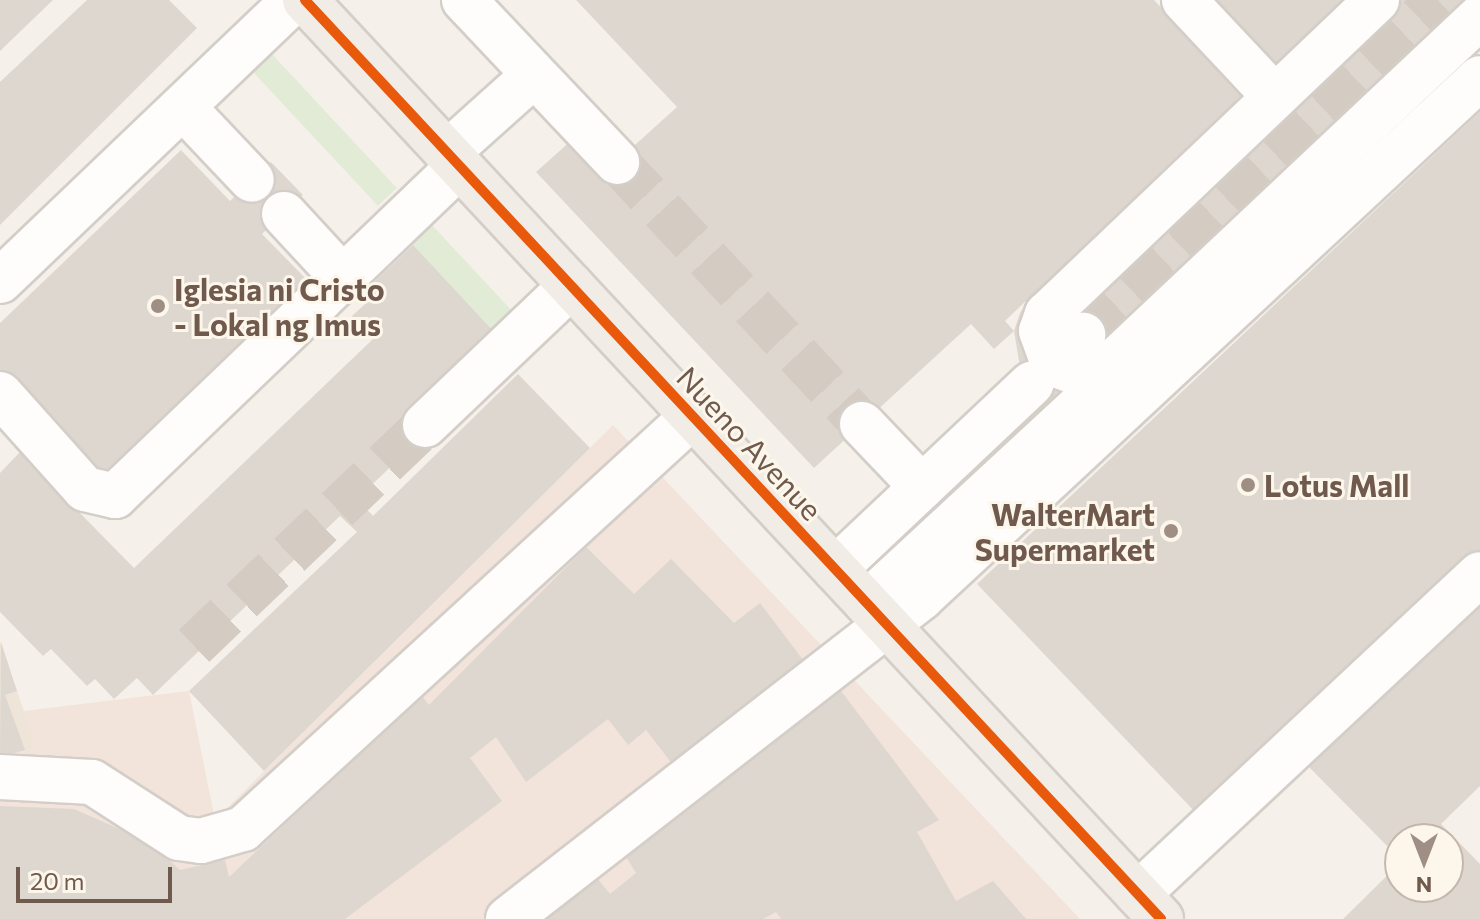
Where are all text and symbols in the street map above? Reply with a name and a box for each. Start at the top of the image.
place label: Iglesia ni Cristo - Lokal ng Imus [174,271,385,342]
marker: Iglesia ni Cristo - Lokal ng Imus [149,297,167,315]
street label: Nueno Avenue [670,359,830,527]
place label: Lotus Mall [1264,467,1409,503]
marker: Lotus Mall [1239,476,1257,494]
place label: WalterMart Supermarket [975,496,1155,566]
marker: WalterMart Supermarket [1162,522,1180,540]
north arrow [1384,823,1464,903]
scale bar [20,851,176,901]
text: 20 m [30,866,84,895]
text: N [1416,872,1432,899]

